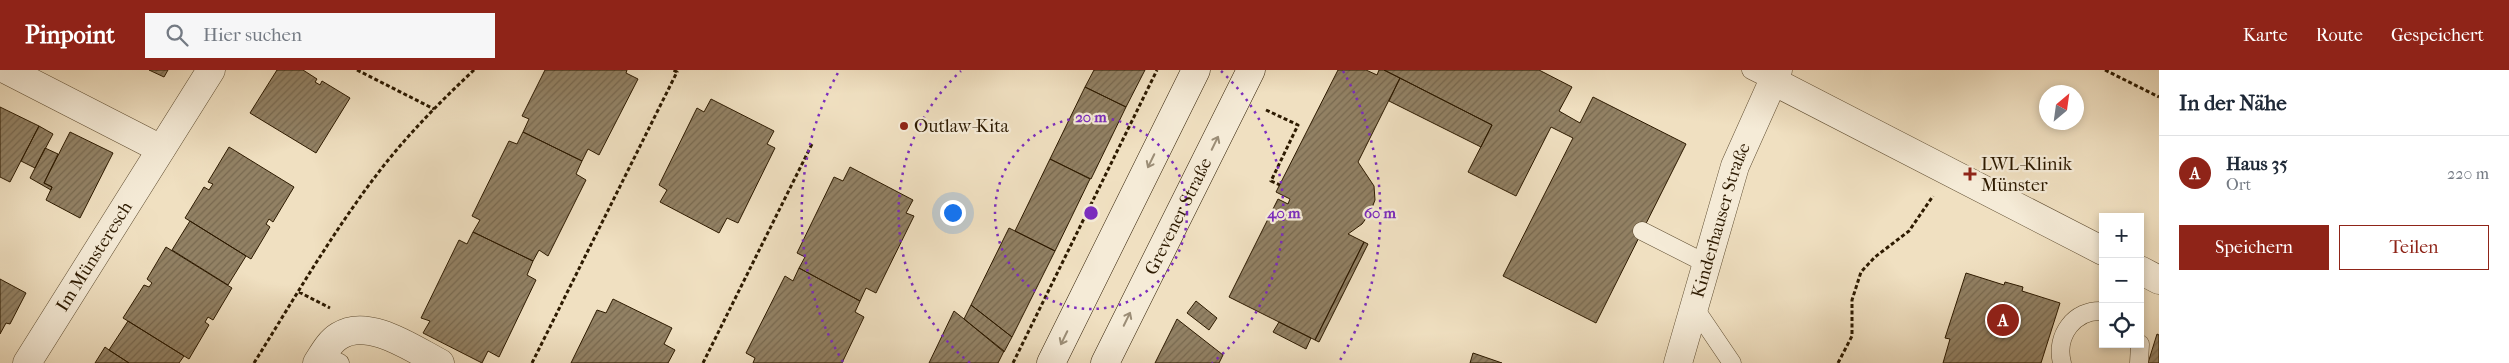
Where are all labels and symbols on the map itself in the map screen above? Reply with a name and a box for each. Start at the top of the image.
north arrow [2039,85,2084,130]
text: 20 m [1075,108,1107,126]
place label: Outlaw-Kita [914,116,1010,137]
marker: Outlaw-Kita [898,120,910,132]
one-way arrow [1210,135,1220,150]
street label: Kinderhauser Straße [1687,139,1755,300]
one-way arrow [1146,153,1156,168]
street label: Grevener Straße [1140,154,1216,278]
place label: LWL-Klinik Münster [1981,154,2073,196]
marker: LWL-Klinik Münster [1963,167,1977,181]
street label: Im Münsteresch [52,197,136,315]
your location [940,200,966,226]
centre of rings [1082,204,1100,222]
text: 40 m [1267,204,1301,222]
text: 60 m [1364,204,1397,222]
pin: A [1987,301,2019,339]
one-way arrow [1122,312,1132,327]
one-way arrow [1059,330,1069,345]

